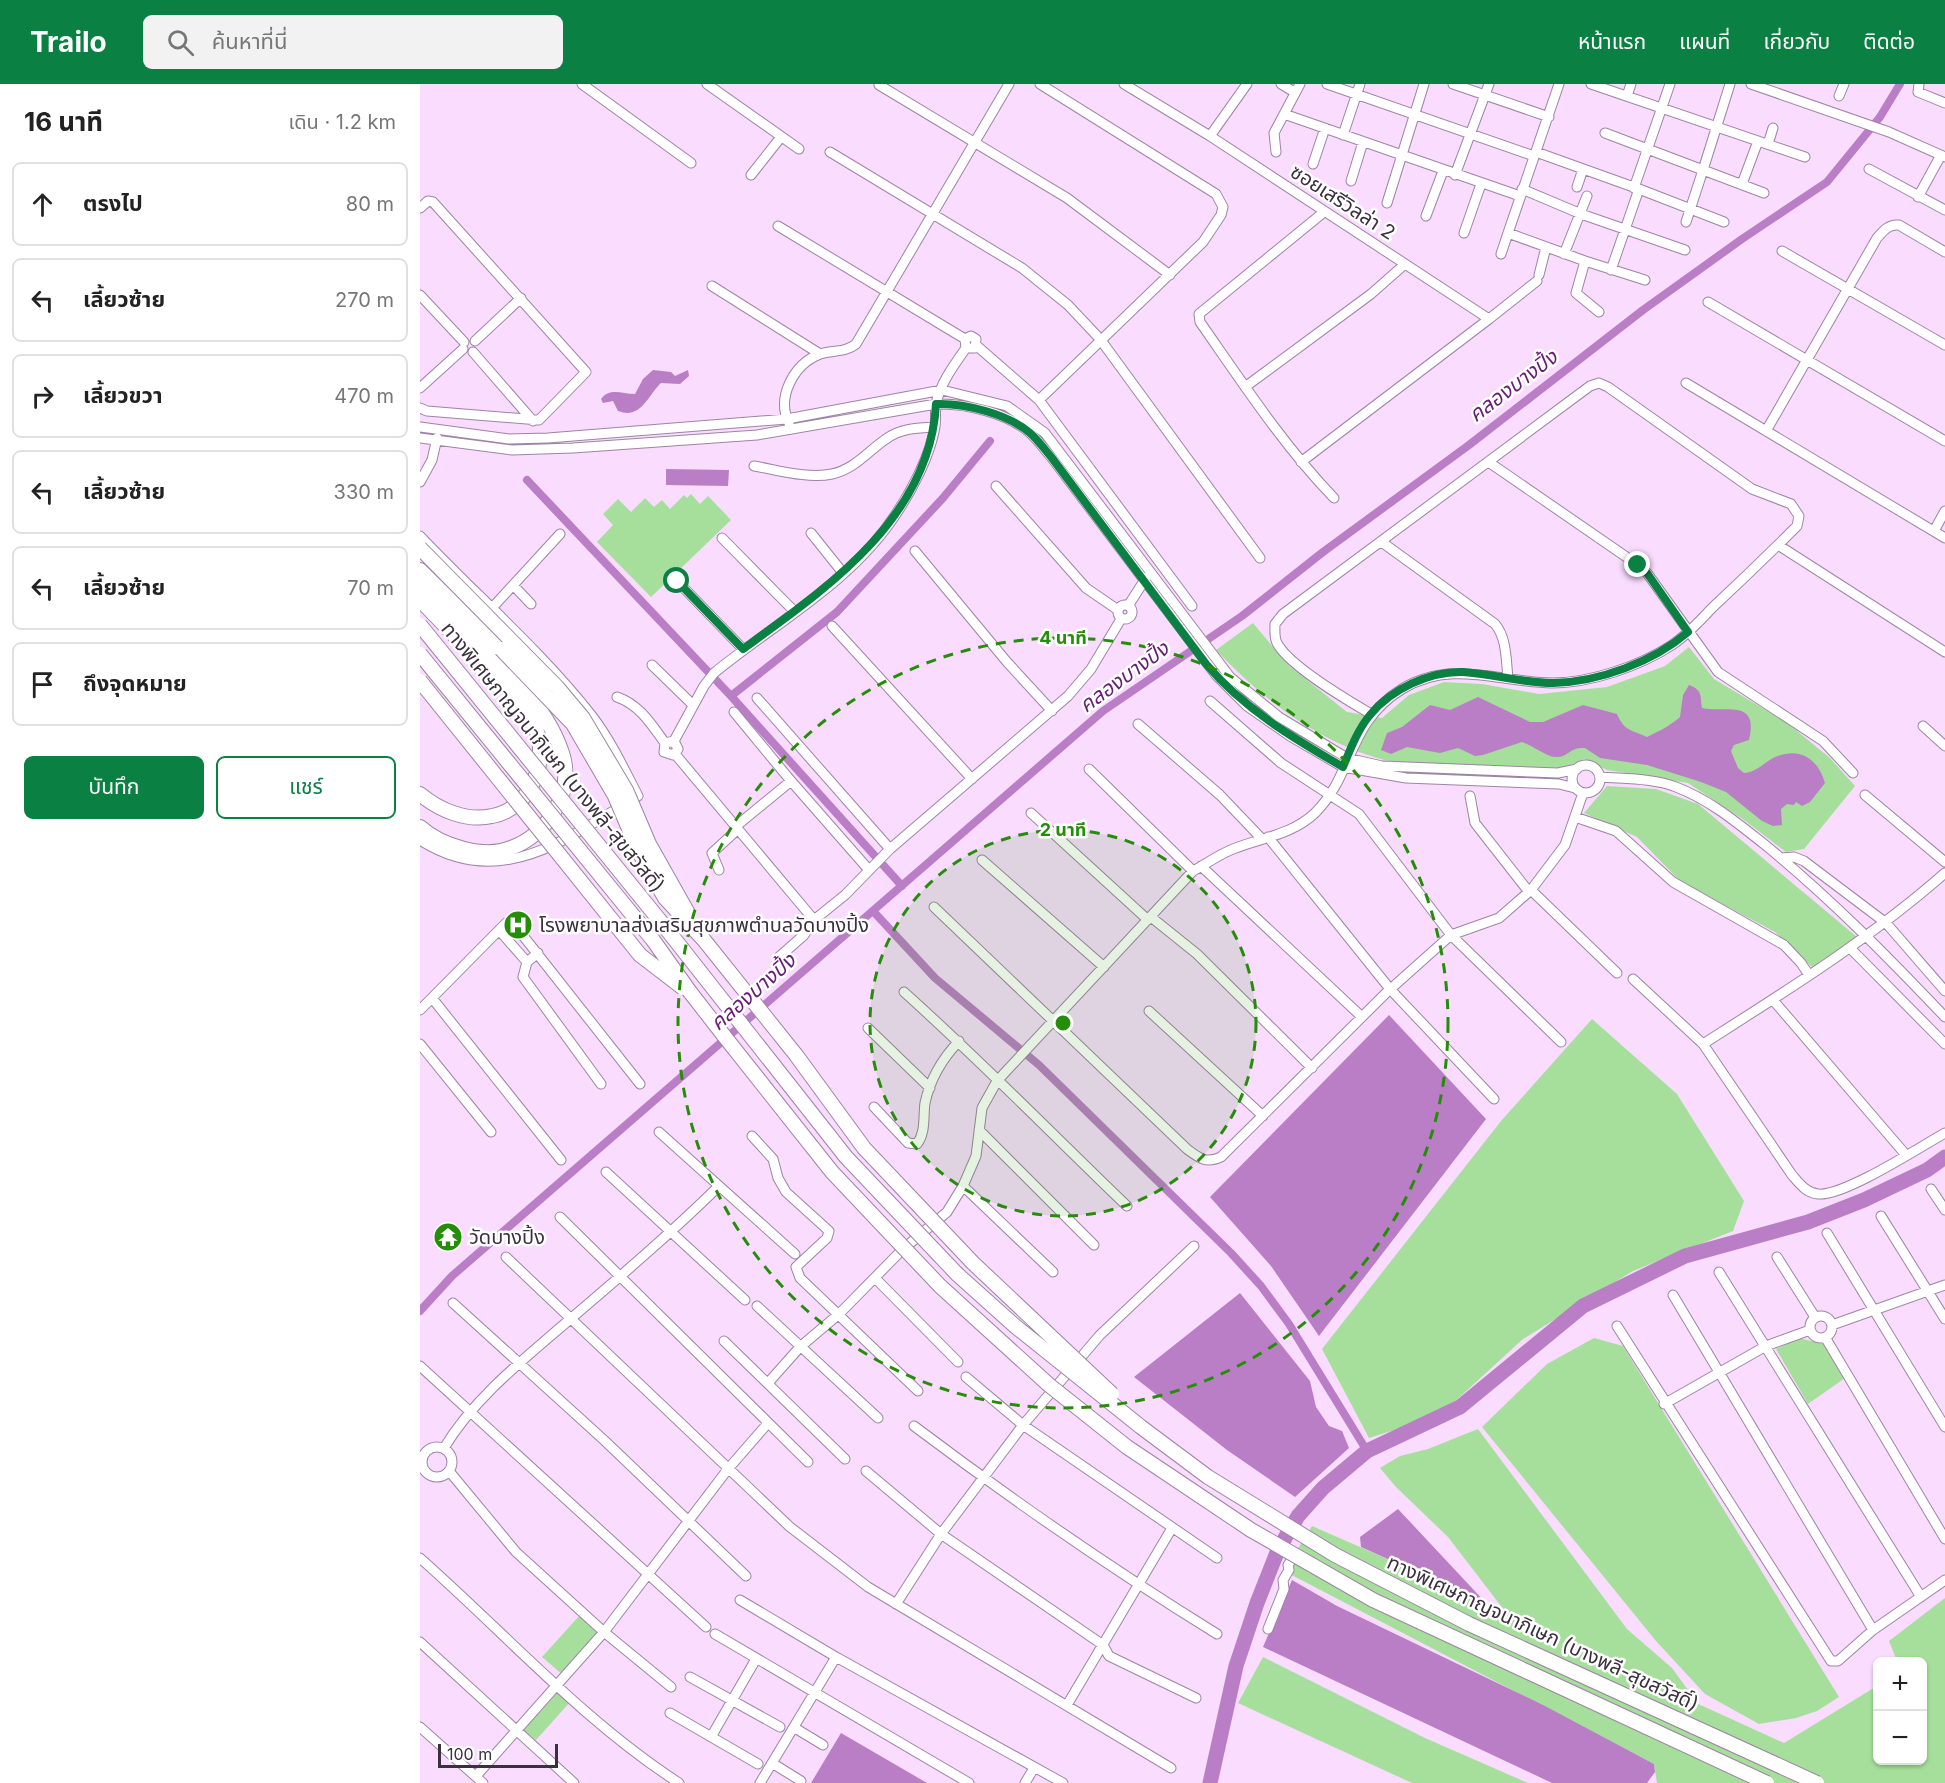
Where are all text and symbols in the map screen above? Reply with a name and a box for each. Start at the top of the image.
search box [143,15,563,69]
text: Trailo [30,25,107,59]
icon: search [164,26,197,59]
text: ค้นหาที่นี่ [212,28,287,54]
text: หน้าแรก [1578,29,1646,54]
text: แผนที่ [1679,29,1730,54]
text: เกี่ยวกับ [1763,29,1830,54]
text: ติดต่อ [1863,29,1915,54]
text: 16 นาที [24,106,103,137]
text: เดิน · 1.2 km [288,110,396,134]
street label: ซอยเสรีวิลล่า 2 [1286,159,1400,245]
icon: ahead [26,188,59,221]
text: ตรงไป [83,190,143,216]
text: 80 m [346,192,394,216]
icon: left [26,284,59,317]
text: เลี้ยวซ้าย [83,286,165,312]
text: 270 m [335,288,394,312]
water label: คลองบางปิ้ง [1463,342,1563,427]
icon: right [26,380,59,413]
text: เลี้ยวขวา [83,382,163,408]
text: 470 m [334,384,394,408]
icon: left [26,476,59,509]
text: เลี้ยวซ้าย [83,478,165,504]
text: 330 m [334,480,394,504]
route end [1624,551,1650,577]
route start [663,567,689,593]
icon: left [26,572,59,605]
text: เลี้ยวซ้าย [83,574,165,600]
text: 70 m [347,576,394,600]
street label: ทางพิเศษกาญจนาภิเษก (บางพลี-สุขสวัสดิ์) [436,617,670,897]
text: 4 นาที [1039,627,1087,648]
water label: คลองบางปิ้ง [1074,634,1175,717]
icon: arrive [26,668,59,701]
text: ถึงจุดหมาย [83,670,187,696]
button: บันทึก [24,756,204,819]
button: แชร์ [216,756,396,819]
text: 2 นาที [1040,819,1086,840]
hospital icon: โรงพยาบาลส่งเสริมสุขภาพตำบลวัดบางปิ้ง [502,909,534,941]
place label: โรงพยาบาลส่งเสริมสุขภาพตำบลวัดบางปิ้ง [539,912,869,937]
water label: คลองบางปิ้ง [704,946,802,1035]
centre of rings [1053,1013,1073,1033]
temple icon: วัดบางปิ้ง [432,1221,464,1253]
place label: วัดบางปิ้ง [469,1224,545,1249]
street label: ทางพิเศษกาญจนาภิเษก (บางพลี-สุขสวัสดิ์) [1383,1550,1703,1716]
map controls [1873,1657,1927,1765]
button: + [1873,1657,1927,1711]
button: − [1873,1711,1927,1765]
scale bar [438,1741,558,1768]
text: 100 m [447,1744,492,1764]

